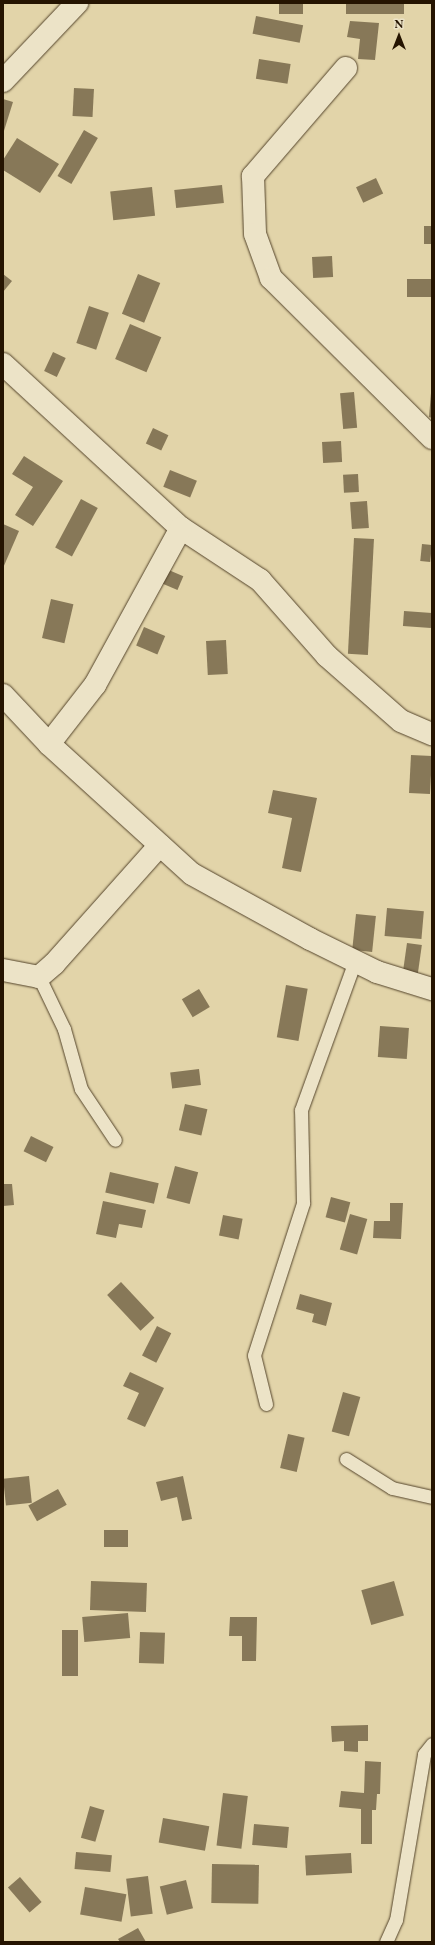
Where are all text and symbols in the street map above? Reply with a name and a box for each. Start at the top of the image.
north arrow [379,16,419,56]
text: N [395,17,403,31]

